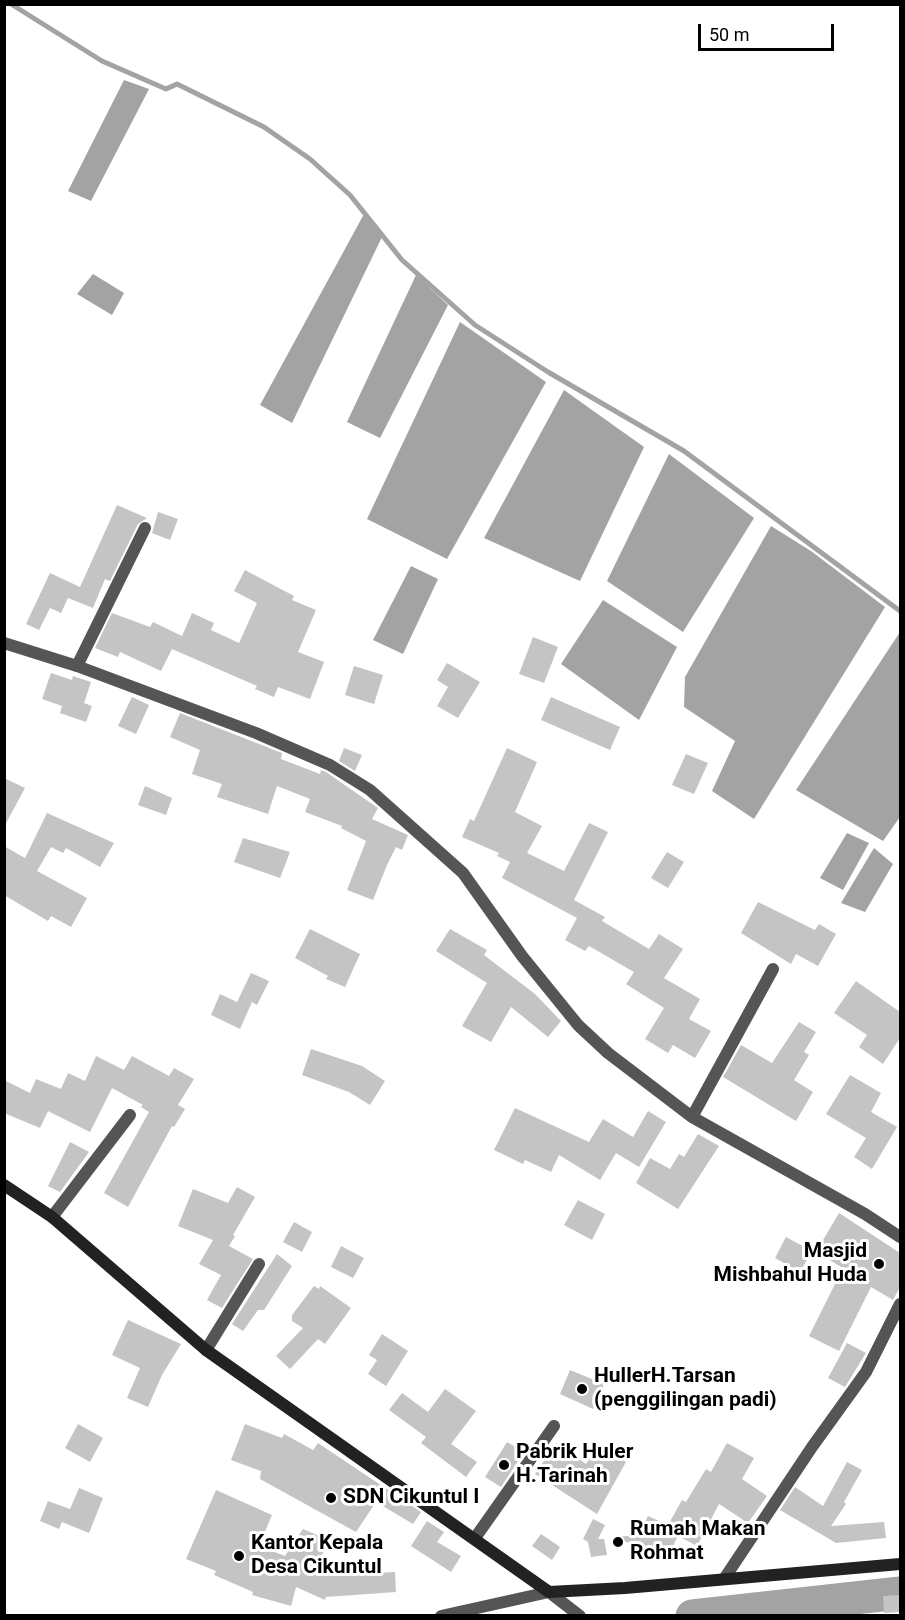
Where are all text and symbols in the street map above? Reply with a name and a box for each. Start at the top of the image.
scale bar [701,12,838,50]
text: 50 m [709,24,749,45]
place label: Masjid Mishbahul Huda [714,1239,867,1289]
marker: Masjid Mishbahul Huda [872,1257,886,1271]
place label: HullerH.Tarsan (penggilingan padi) [594,1364,777,1414]
marker: HullerH.Tarsan (penggilingan padi) [575,1382,589,1396]
place label: Pabrik Huler H.Tarinah [516,1440,633,1490]
marker: Pabrik Huler H.Tarinah [497,1458,511,1472]
place label: SDN Cikuntul I [343,1485,479,1511]
marker: SDN Cikuntul I [324,1491,338,1505]
place label: Rumah Makan Rohmat [630,1517,765,1567]
place label: Kantor Kepala Desa Cikuntul [251,1531,383,1581]
marker: Rumah Makan Rohmat [611,1535,625,1549]
marker: Kantor Kepala Desa Cikuntul [232,1549,246,1563]

